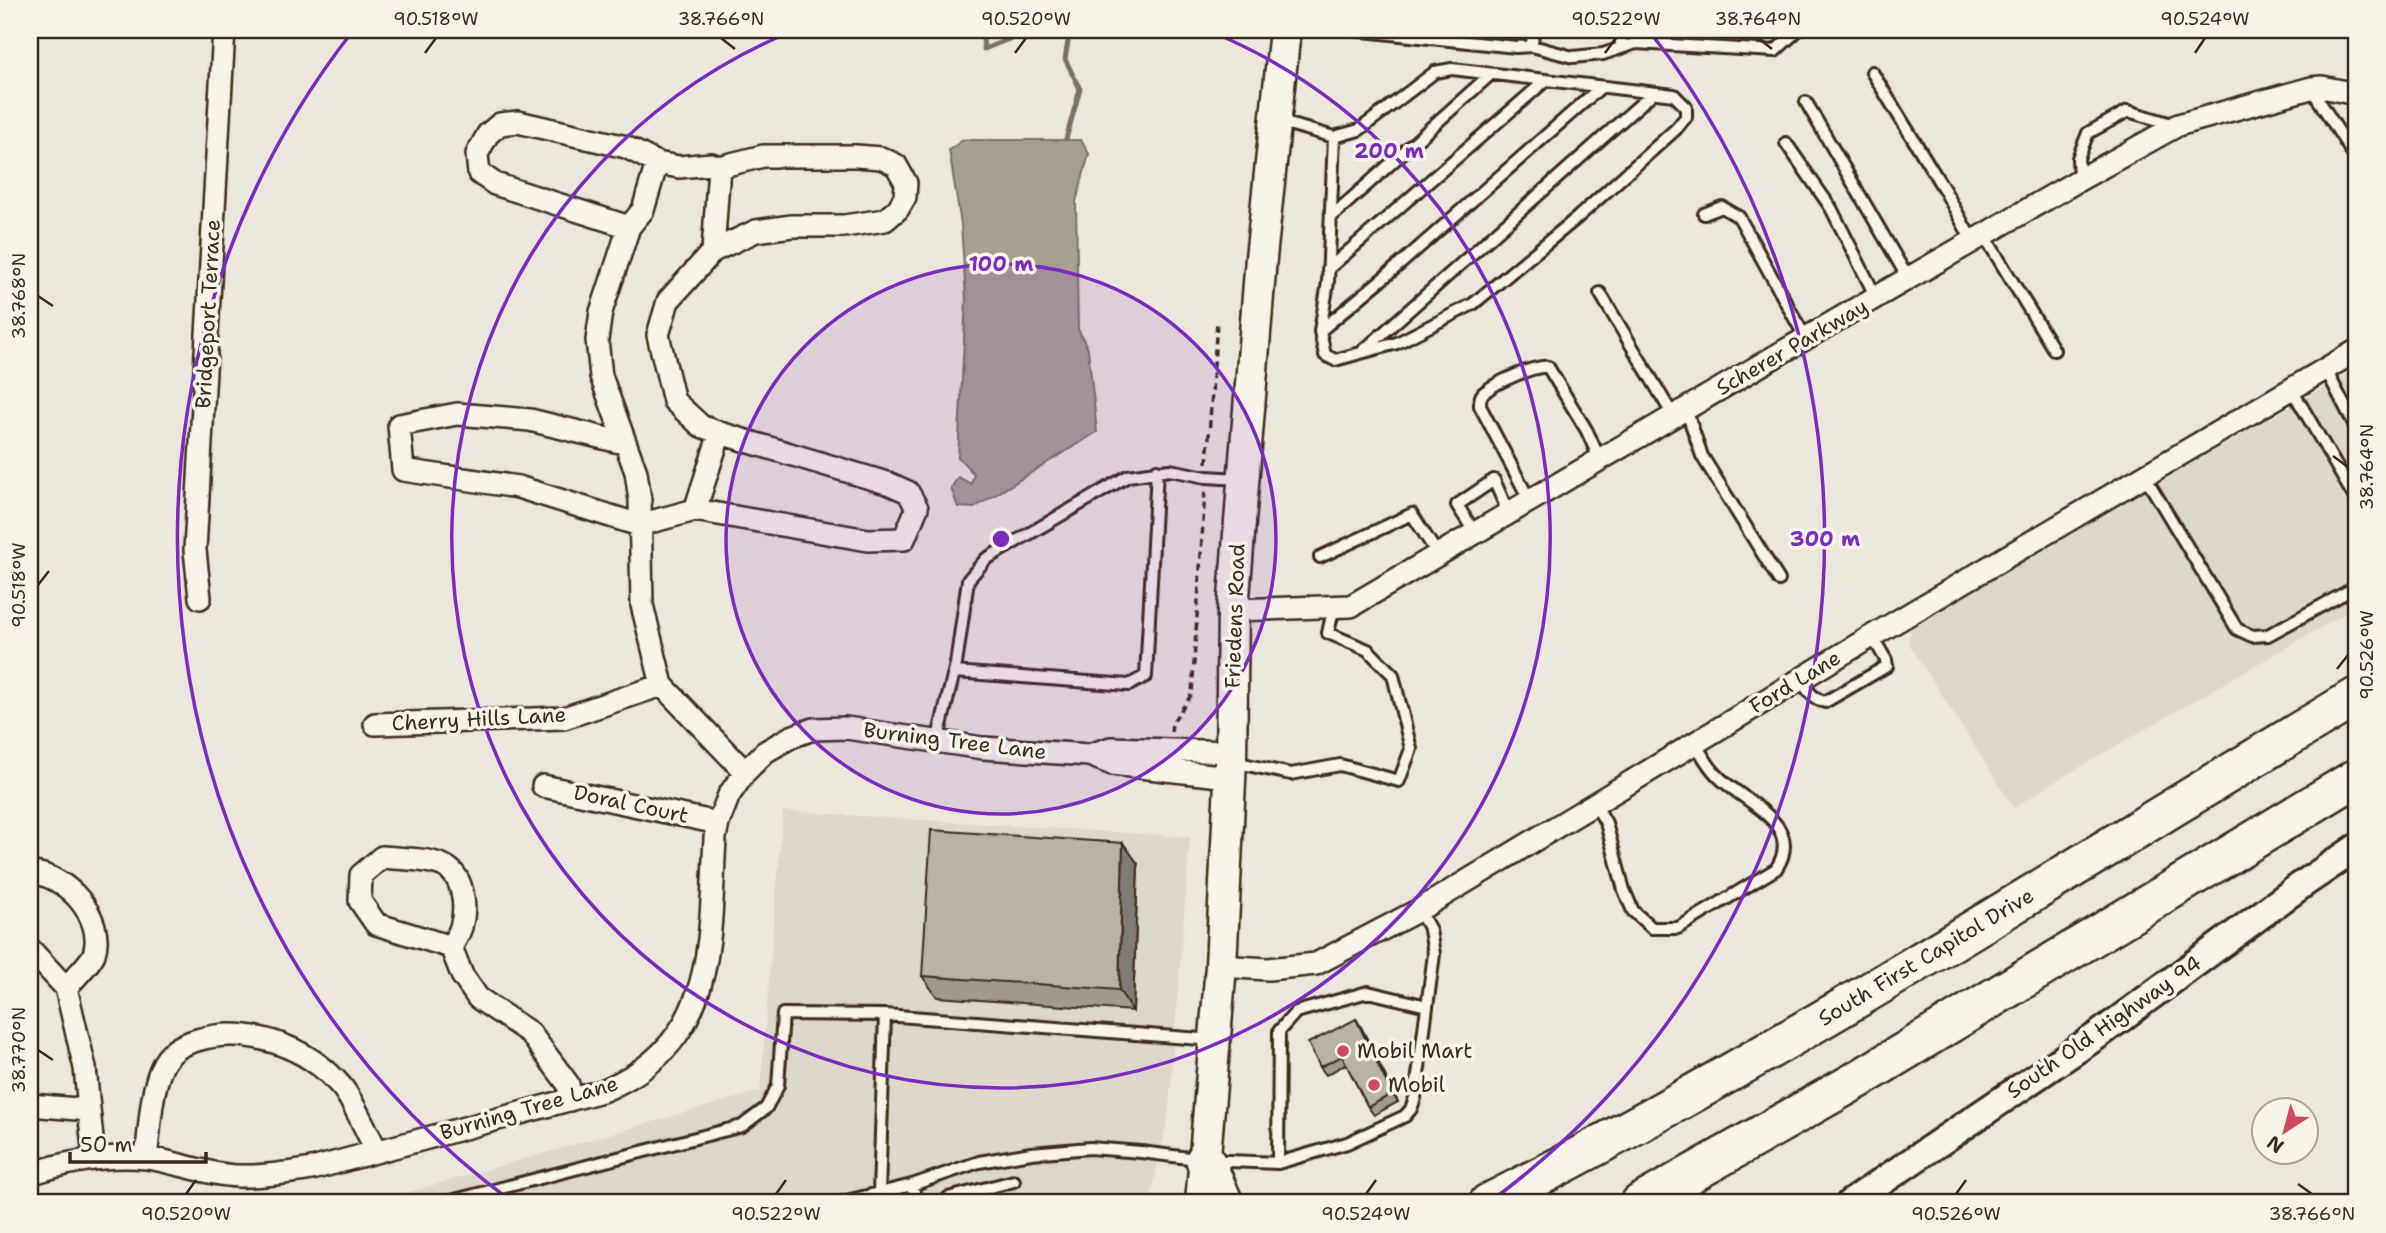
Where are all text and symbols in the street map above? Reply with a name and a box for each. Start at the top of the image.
text: 90.518°W [393,7,479,31]
text: 38.766°N [678,7,764,31]
text: 90.520°W [981,7,1071,31]
text: 90.522°W [1571,7,1661,31]
text: 38.764°N [1715,7,1801,31]
text: 90.524°W [2160,7,2250,31]
text: 200 m [1354,137,1424,165]
street label: Bridgeport Terrace [189,219,227,409]
text: 100 m [969,250,1033,278]
text: 38.768°N [7,253,31,339]
street label: Scherer Parkway [1711,292,1873,402]
text: 38.764°N [2355,424,2379,510]
text: 300 m [1790,525,1860,553]
centre of rings [989,527,1013,551]
text: 90.518°W [7,542,31,628]
street label: Friedens Road [1218,543,1252,689]
text: 90.526°W [2355,610,2379,700]
street label: Ford Lane [1744,644,1846,720]
street label: Cherry Hills Lane [391,700,567,738]
street label: Burning Tree Lane [862,716,1048,766]
street label: Doral Court [571,778,691,830]
street label: South First Capitol Drive [1813,881,2039,1033]
street label: South Old Highway 94 [2001,949,2207,1105]
text: 38.770°N [7,1007,31,1093]
place label: Mobil Mart [1357,1037,1472,1065]
marker: Mobil Mart [1335,1043,1351,1059]
street label: Burning Tree Lane [437,1069,621,1147]
place label: Mobil [1388,1071,1446,1099]
marker: Mobil [1366,1077,1382,1093]
north arrow [2250,1096,2320,1166]
scale bar [70,1121,206,1165]
text: N [2262,1130,2289,1159]
text: 50 m [80,1131,133,1159]
text: 90.520°W [141,1202,231,1226]
text: 90.522°W [731,1202,821,1226]
text: 90.524°W [1321,1202,1411,1226]
text: 90.526°W [1911,1202,2001,1226]
text: 38.766°N [2269,1202,2355,1226]

